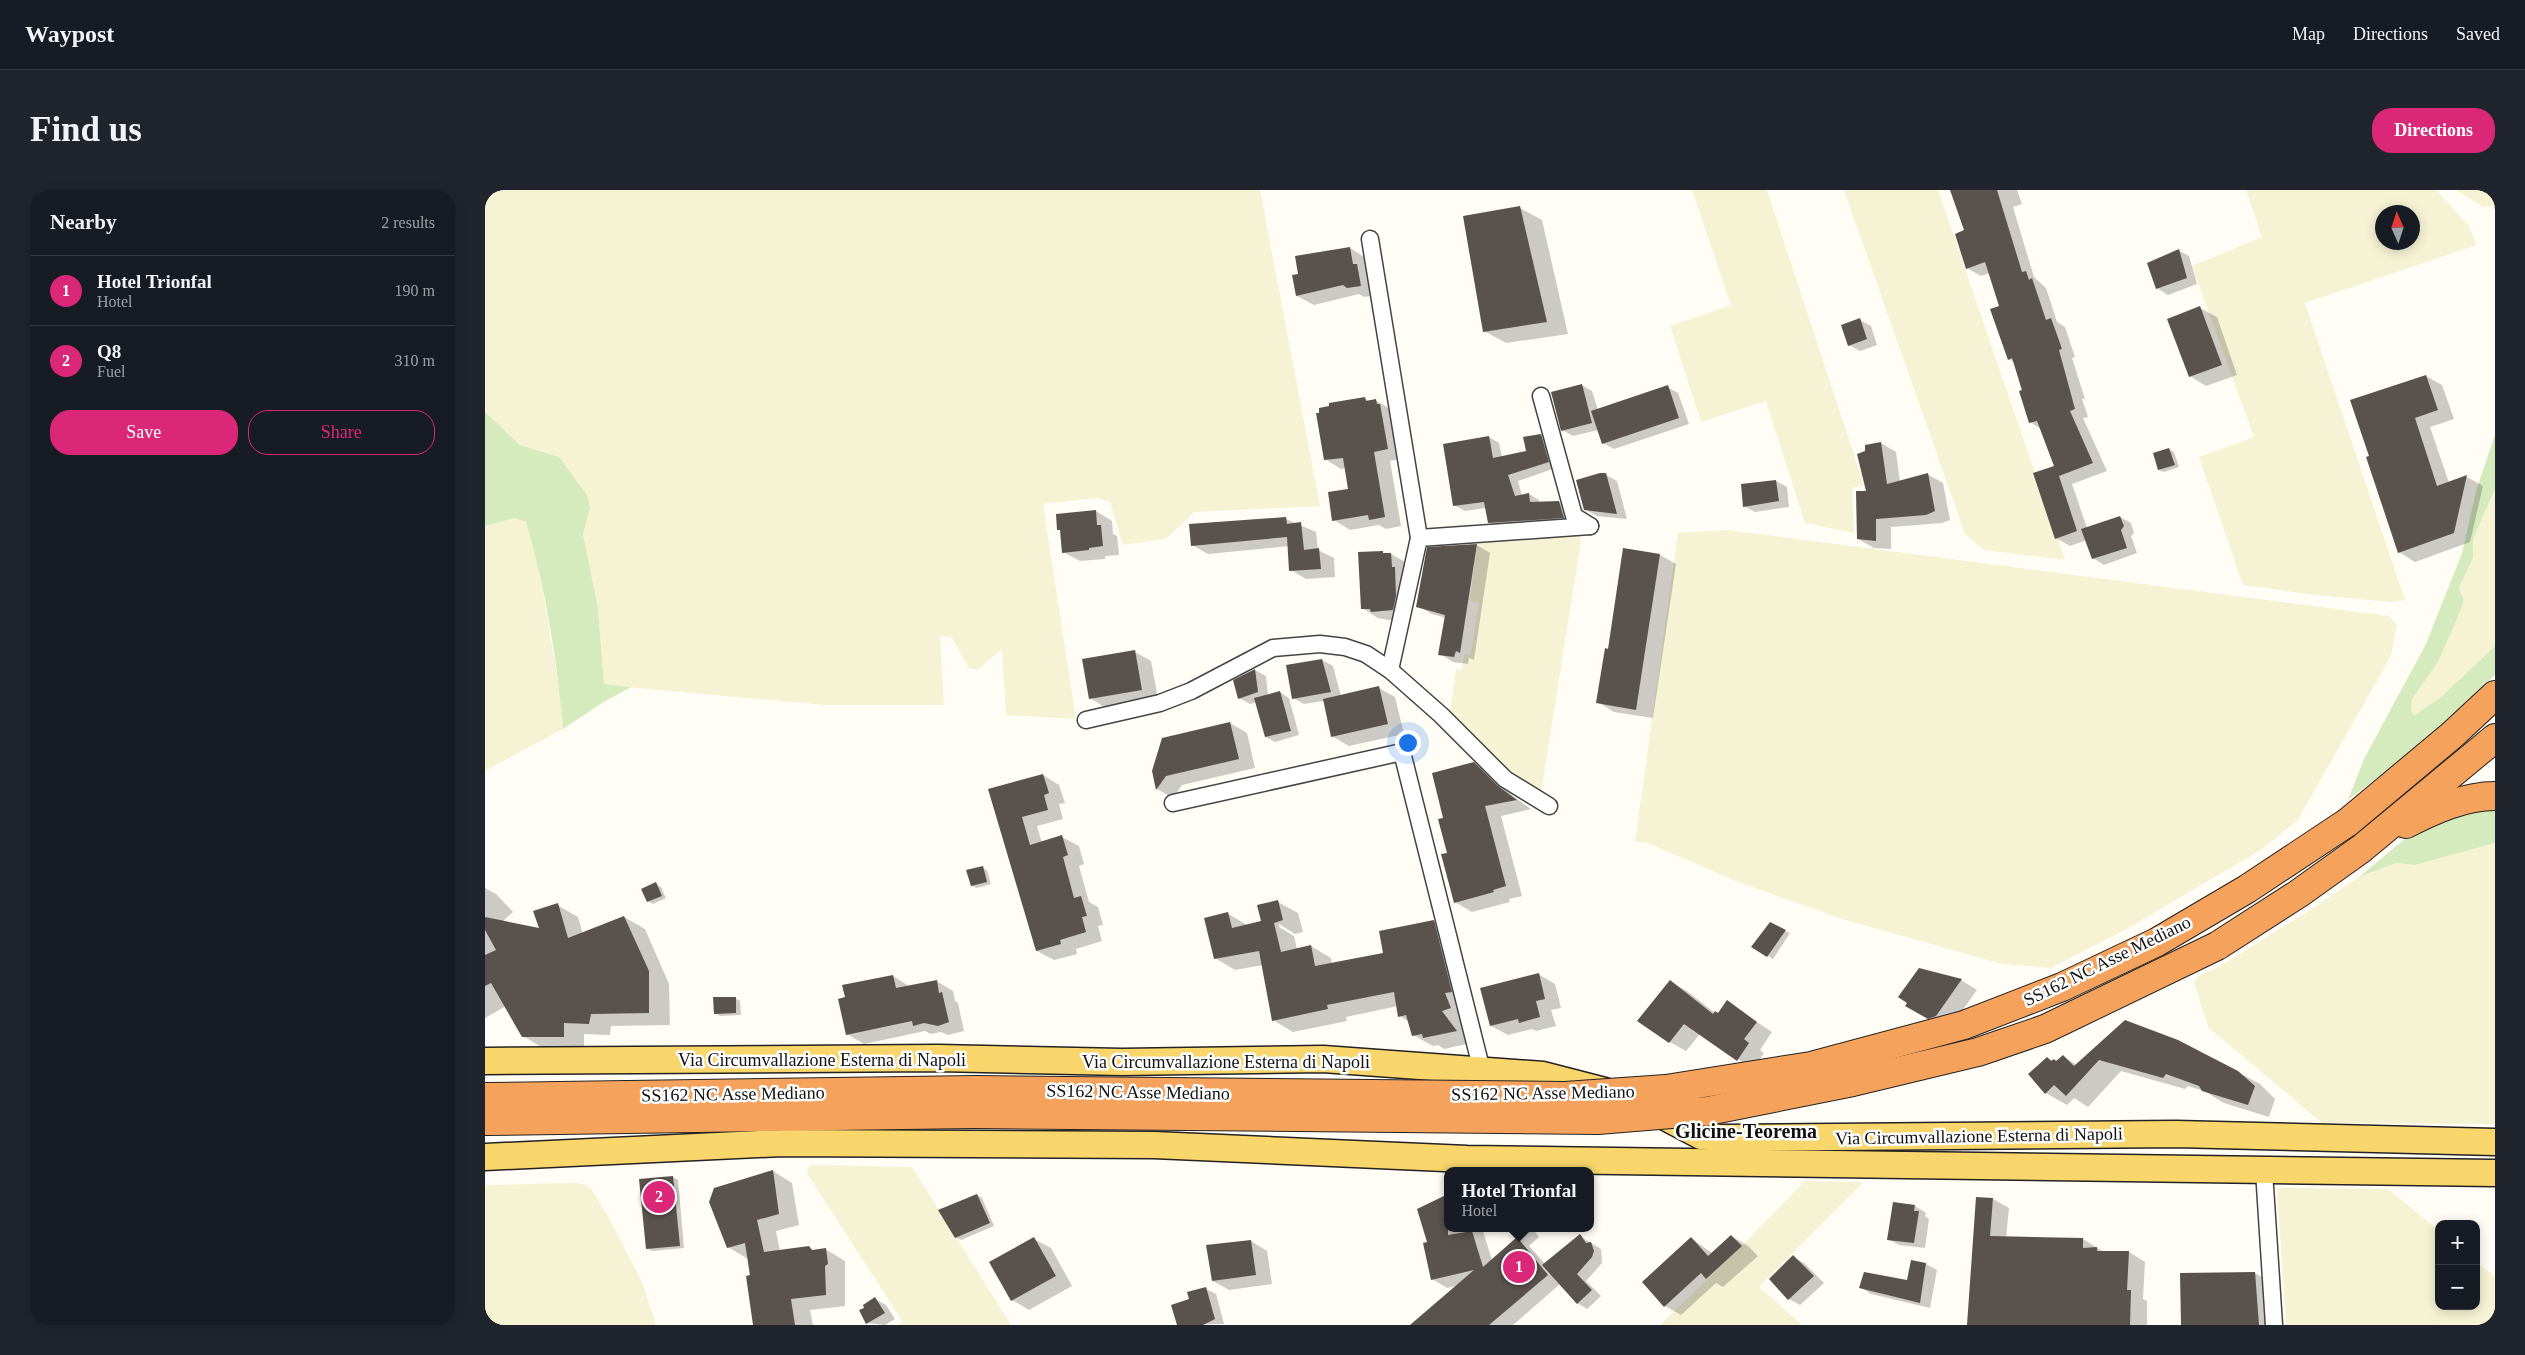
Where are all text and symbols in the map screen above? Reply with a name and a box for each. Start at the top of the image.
text: Waypost [25,21,114,47]
text: Map [2292,24,2325,44]
text: Directions [2353,24,2428,44]
text: Saved [2456,24,2500,44]
button: Directions [2372,108,2495,153]
text: Find us [30,110,142,149]
north arrow [2375,205,2420,250]
text: Nearby [50,210,117,234]
text: 2 results [381,214,435,231]
text: Hotel Trionfal [97,271,212,292]
text: 1 [62,282,70,299]
text: 190 m [395,282,435,299]
text: Hotel [97,293,133,310]
text: Q8 [97,341,121,362]
text: 2 [62,352,70,369]
text: 310 m [395,352,435,369]
text: Fuel [97,363,125,380]
button: Save [50,410,238,455]
button: Share [248,410,435,455]
your location [1395,730,1421,756]
street label: SS162 NC Asse Mediano [2020,912,2194,1010]
street label: Via Circumvallazione Esterna di Napoli [678,1050,966,1070]
street label: Via Circumvallazione Esterna di Napoli [1082,1052,1370,1072]
street label: SS162 NC Asse Mediano [1046,1080,1230,1104]
street label: SS162 NC Asse Mediano [1451,1081,1635,1105]
street label: SS162 NC Asse Mediano [641,1082,825,1106]
district label: Glicine-Teorema [1675,1120,1817,1142]
street label: Via Circumvallazione Esterna di Napoli [1835,1123,2123,1149]
popup [1444,1167,1594,1232]
pin: 2 [643,1178,675,1216]
text: Hotel Trionfal [1462,1180,1576,1201]
text: Hotel [1462,1202,1497,1219]
map controls [2435,1220,2480,1310]
button: + [2435,1220,2480,1265]
pin: 1 [1503,1248,1535,1286]
button: − [2435,1265,2480,1310]

